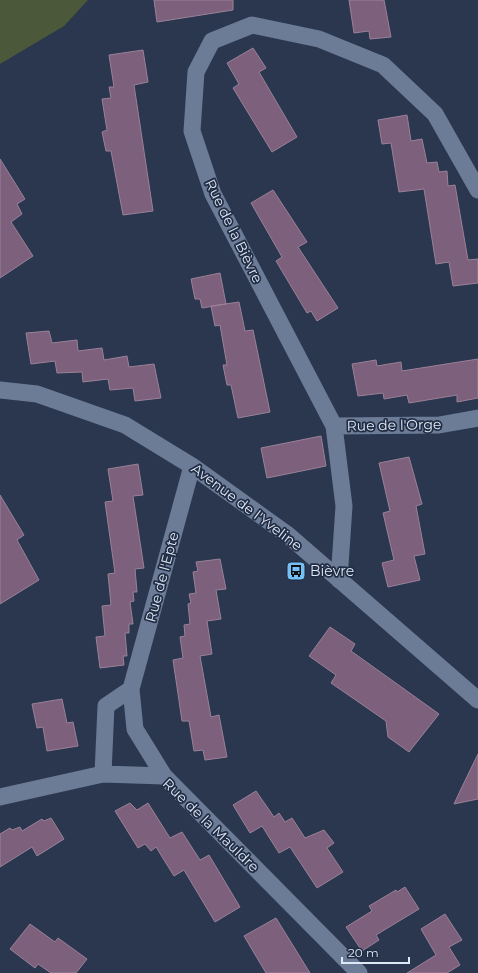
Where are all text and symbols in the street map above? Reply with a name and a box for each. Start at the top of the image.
street label: Rue de la Bièvre [201,176,267,286]
street label: Rue de l'Orge [346,415,442,435]
street label: Avenue de l'Yveline [188,459,306,555]
street label: Rue de l'Epte [141,530,183,624]
bus stop icon: Bièvre [285,560,307,582]
place label: Bièvre [310,562,354,580]
street label: Rue de la Mauldre [159,774,263,876]
scale bar [342,939,409,965]
text: 20 m [348,945,379,960]

